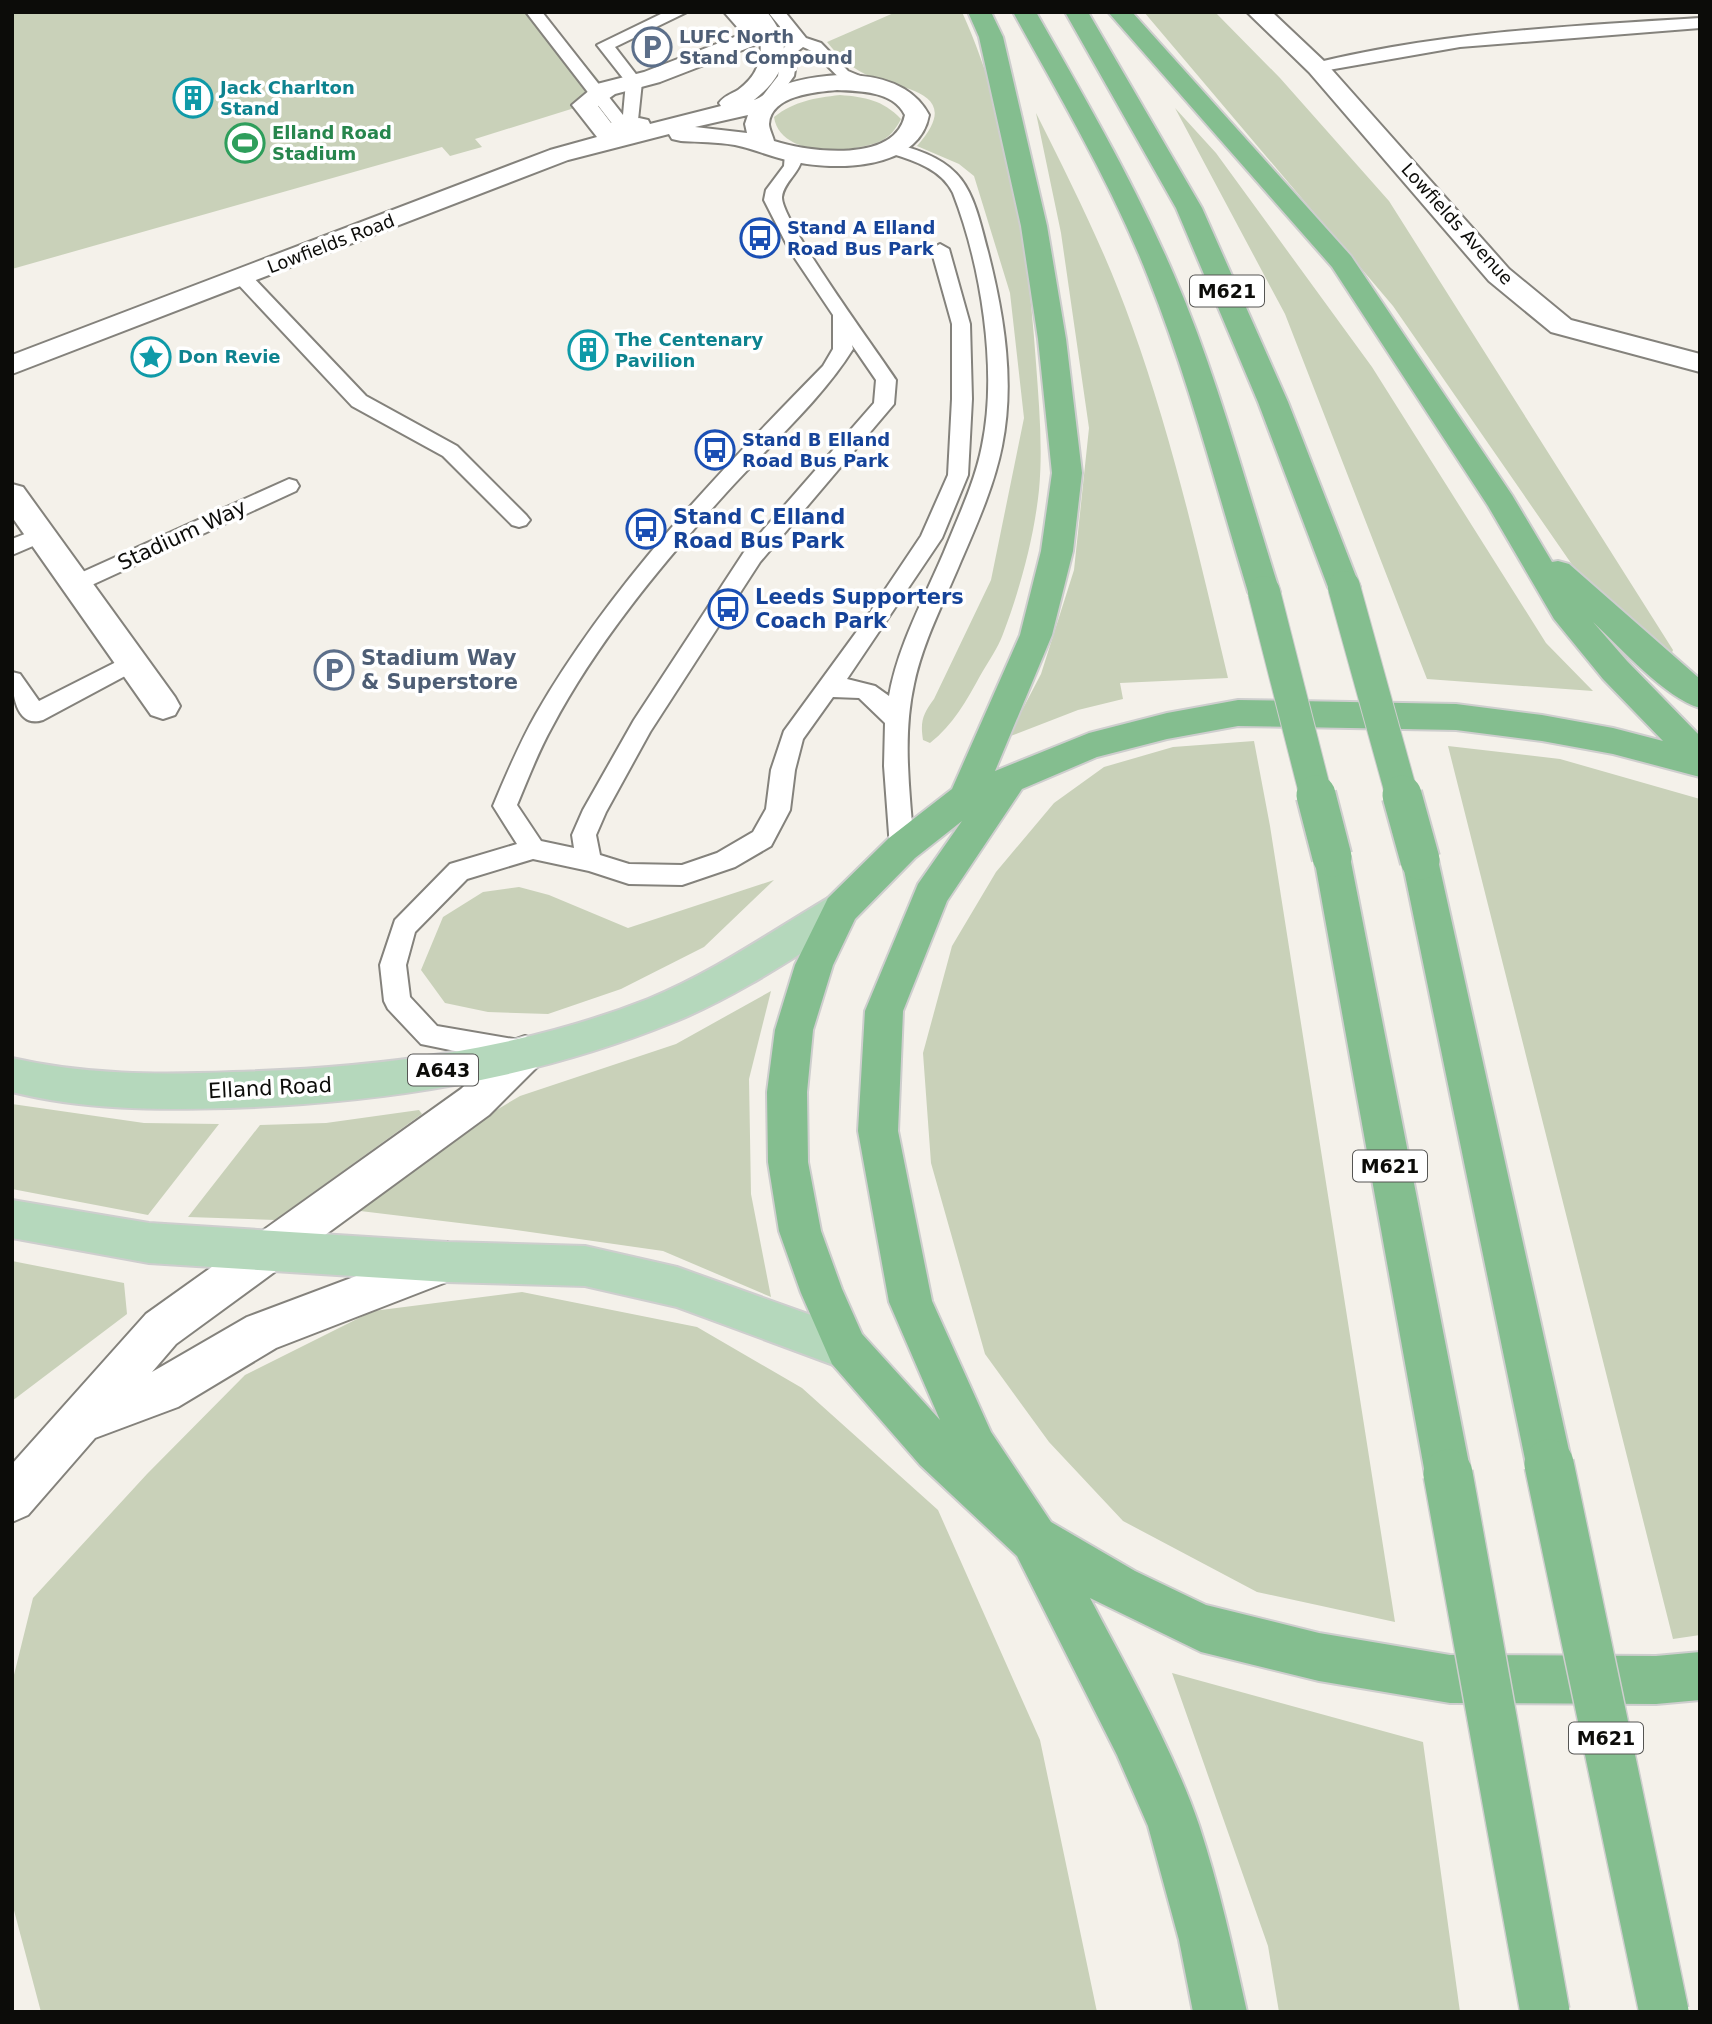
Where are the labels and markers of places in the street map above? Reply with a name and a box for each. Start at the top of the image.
parking icon: LUFC North Stand Compound [631,26,673,68]
place label: LUFC North Stand Compound [679,26,853,68]
building icon: Jack Charlton Stand [172,77,214,119]
place label: Jack Charlton Stand [218,77,355,119]
sports icon: Elland Road Stadium [224,122,266,164]
place label: Elland Road Stadium [272,122,392,164]
bus stop icon: Stand A Elland Road Bus Park [739,217,781,259]
place label: Stand A Elland Road Bus Park [787,217,935,259]
building icon: The Centenary Pavilion [567,329,609,371]
place label: The Centenary Pavilion [615,329,763,371]
place icon: Don Revie [130,336,172,378]
place label: Don Revie [178,346,281,367]
bus stop icon: Stand B Elland Road Bus Park [694,429,736,471]
place label: Stand B Elland Road Bus Park [742,429,890,471]
place label: Stand C Elland Road Bus Park [673,505,845,553]
bus stop icon: Stand C Elland Road Bus Park [625,508,667,550]
place label: Leeds Supporters Coach Park [755,585,964,633]
bus stop icon: Leeds Supporters Coach Park [707,588,749,630]
place label: Stadium Way & Superstore [361,646,518,694]
parking icon: Stadium Way & Superstore [313,649,355,691]

